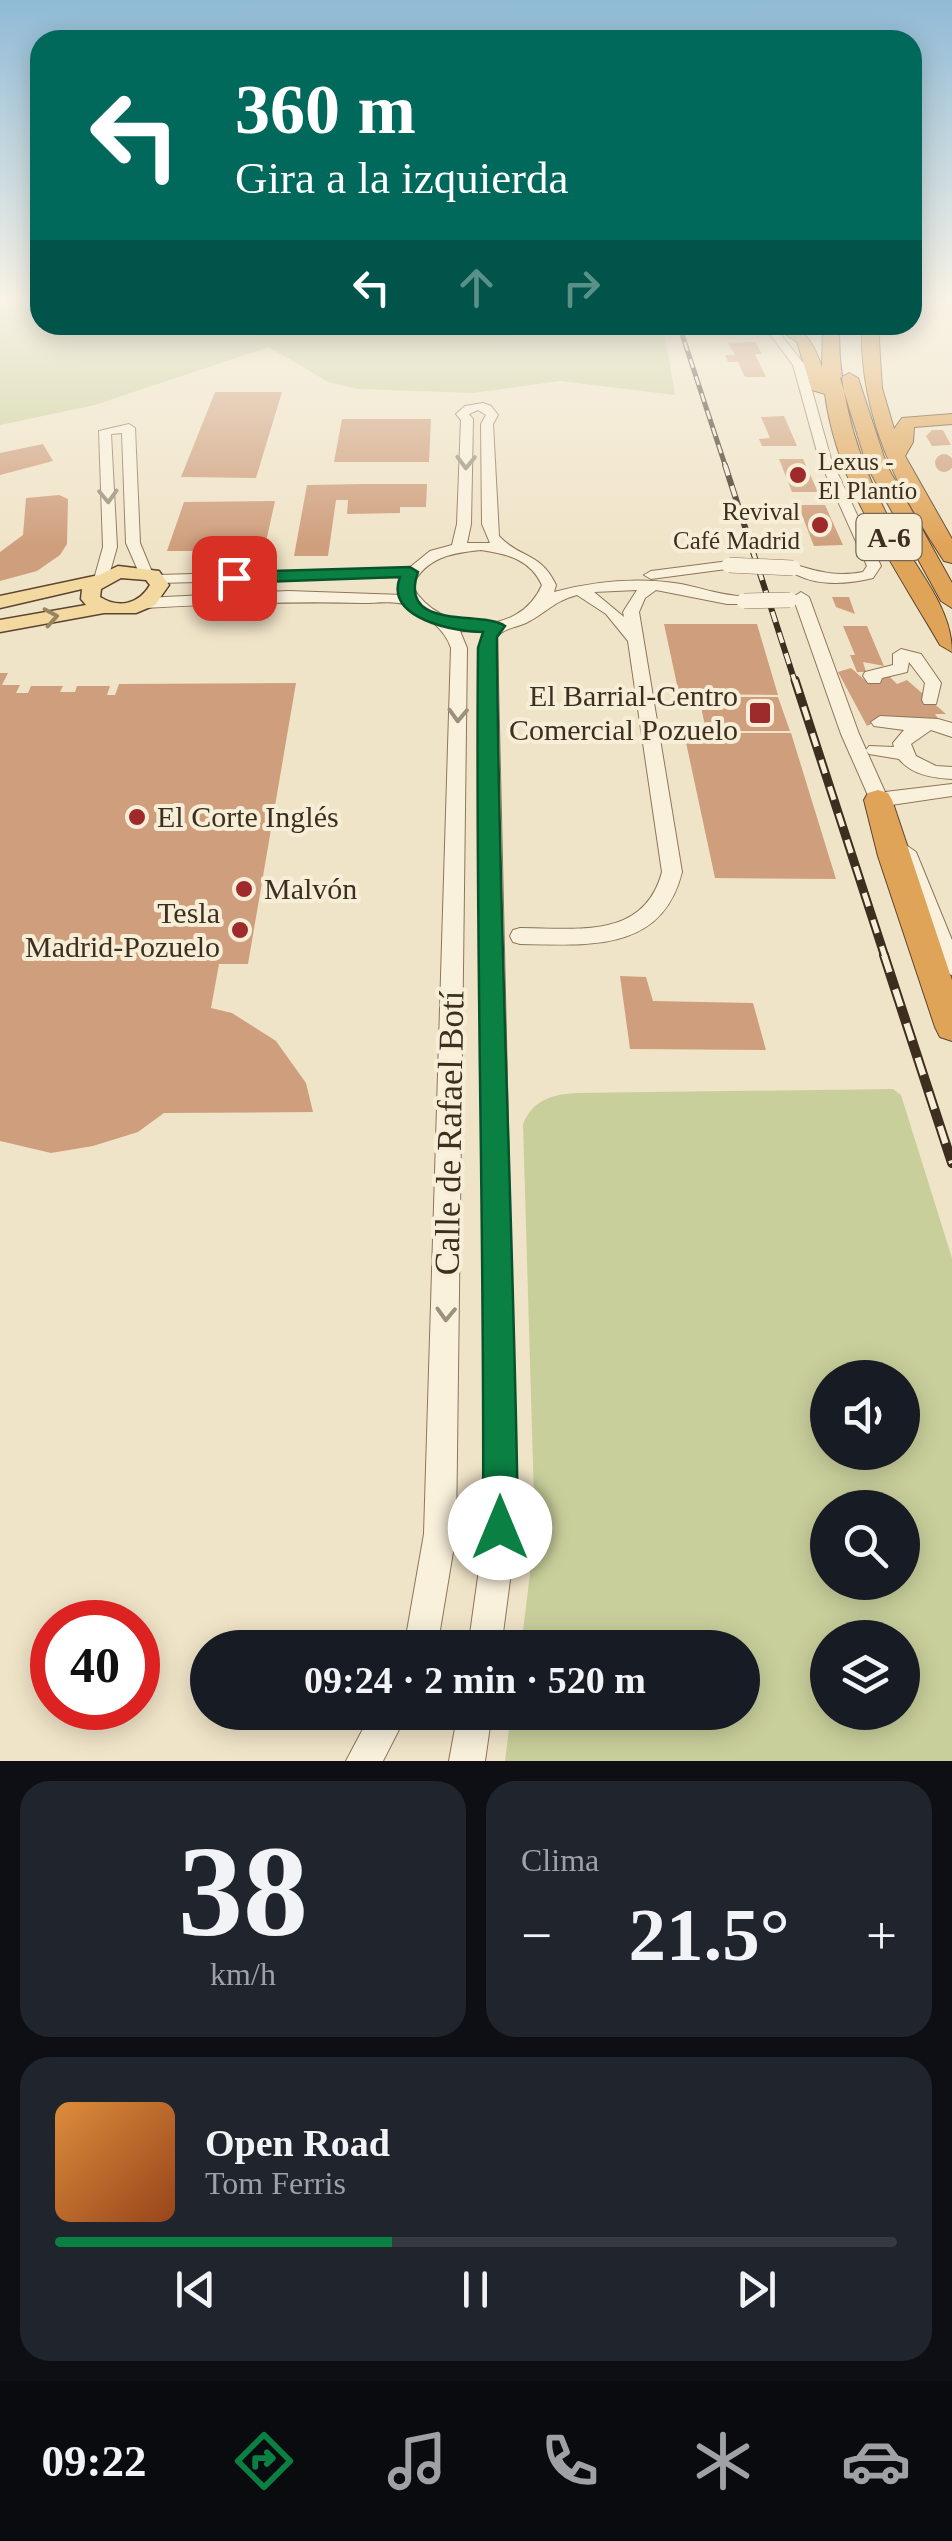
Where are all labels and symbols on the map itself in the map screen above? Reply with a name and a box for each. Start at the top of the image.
place label: Lexus - El Plantío [818,448,917,504]
one-way arrow [455,454,476,470]
marker: Lexus - El Plantío [787,464,809,486]
one-way arrow [97,489,118,505]
place label: Revival Café Madrid [673,498,800,554]
marker: Revival Café Madrid [809,514,831,536]
road number: A-6 [856,514,922,560]
pin [192,536,277,621]
one-way arrow [43,607,60,628]
place label: El Barrial-Centro Comercial Pozuelo [509,679,738,746]
marker: El Barrial-Centro Comercial Pozuelo [747,700,773,726]
one-way arrow [447,708,468,724]
place label: El Corte Inglés [157,800,339,833]
marker: El Corte Inglés [126,806,148,828]
place label: Malvón [264,872,357,905]
marker: Malvón [233,878,255,900]
place label: Tesla Madrid-Pozuelo [25,896,220,963]
marker: Tesla Madrid-Pozuelo [229,919,251,941]
street label: Calle de Rafael Botí [428,990,471,1276]
one-way arrow [435,1306,456,1322]
position arrow [448,1476,552,1580]
speed limit sign: 40 [30,1600,160,1730]

